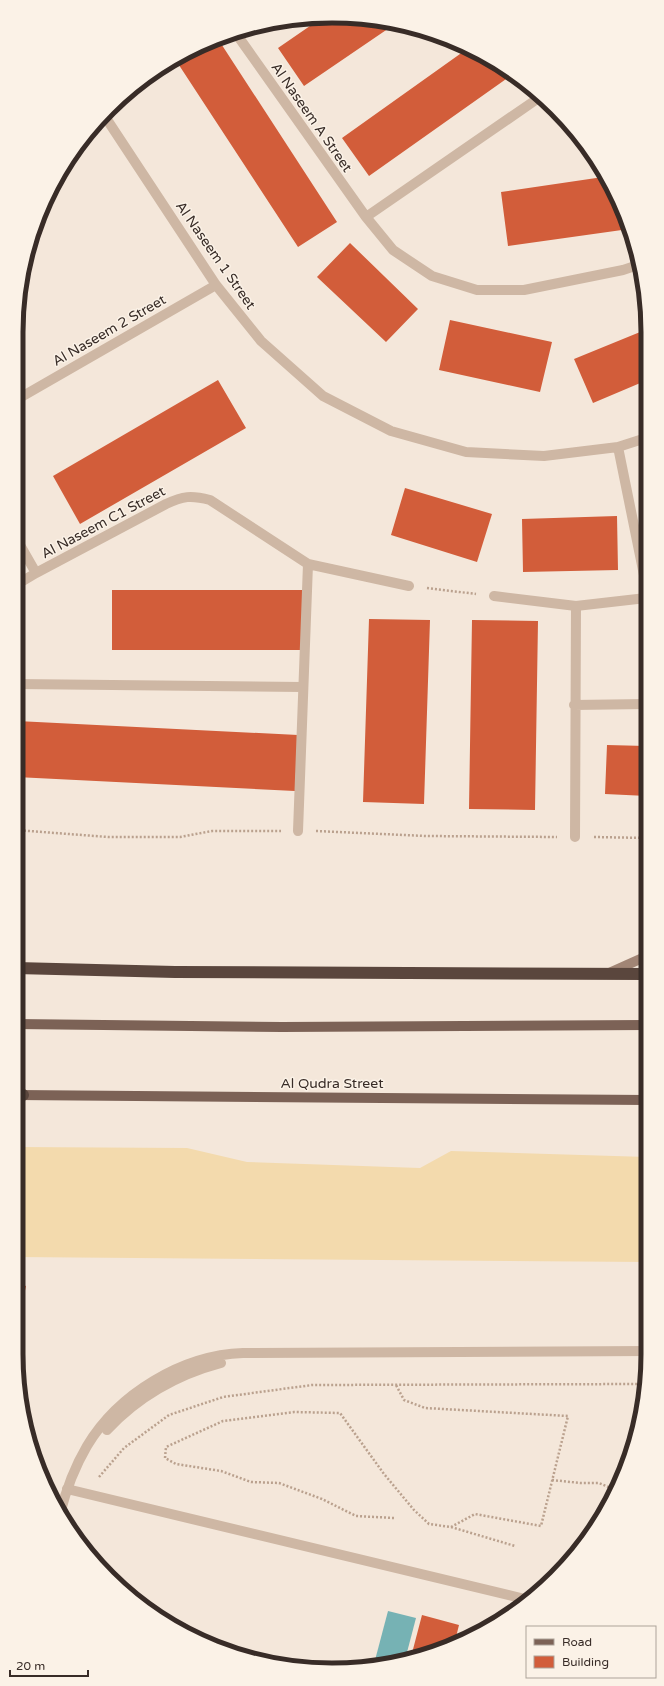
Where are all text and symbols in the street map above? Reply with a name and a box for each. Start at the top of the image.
street label: Al Naseem A Street [267,59,356,176]
street label: Al Naseem 1 Street [172,198,260,313]
street label: Al Naseem 2 Street [50,291,170,370]
street label: Al Naseem C1 Street [38,482,169,562]
street label: Al Qudra Street [281,1075,384,1092]
legend [526,1626,656,1678]
text: Road [562,1635,592,1649]
scale bar [10,1652,88,1678]
text: Building [562,1655,609,1669]
text: 20 m [16,1659,45,1673]

